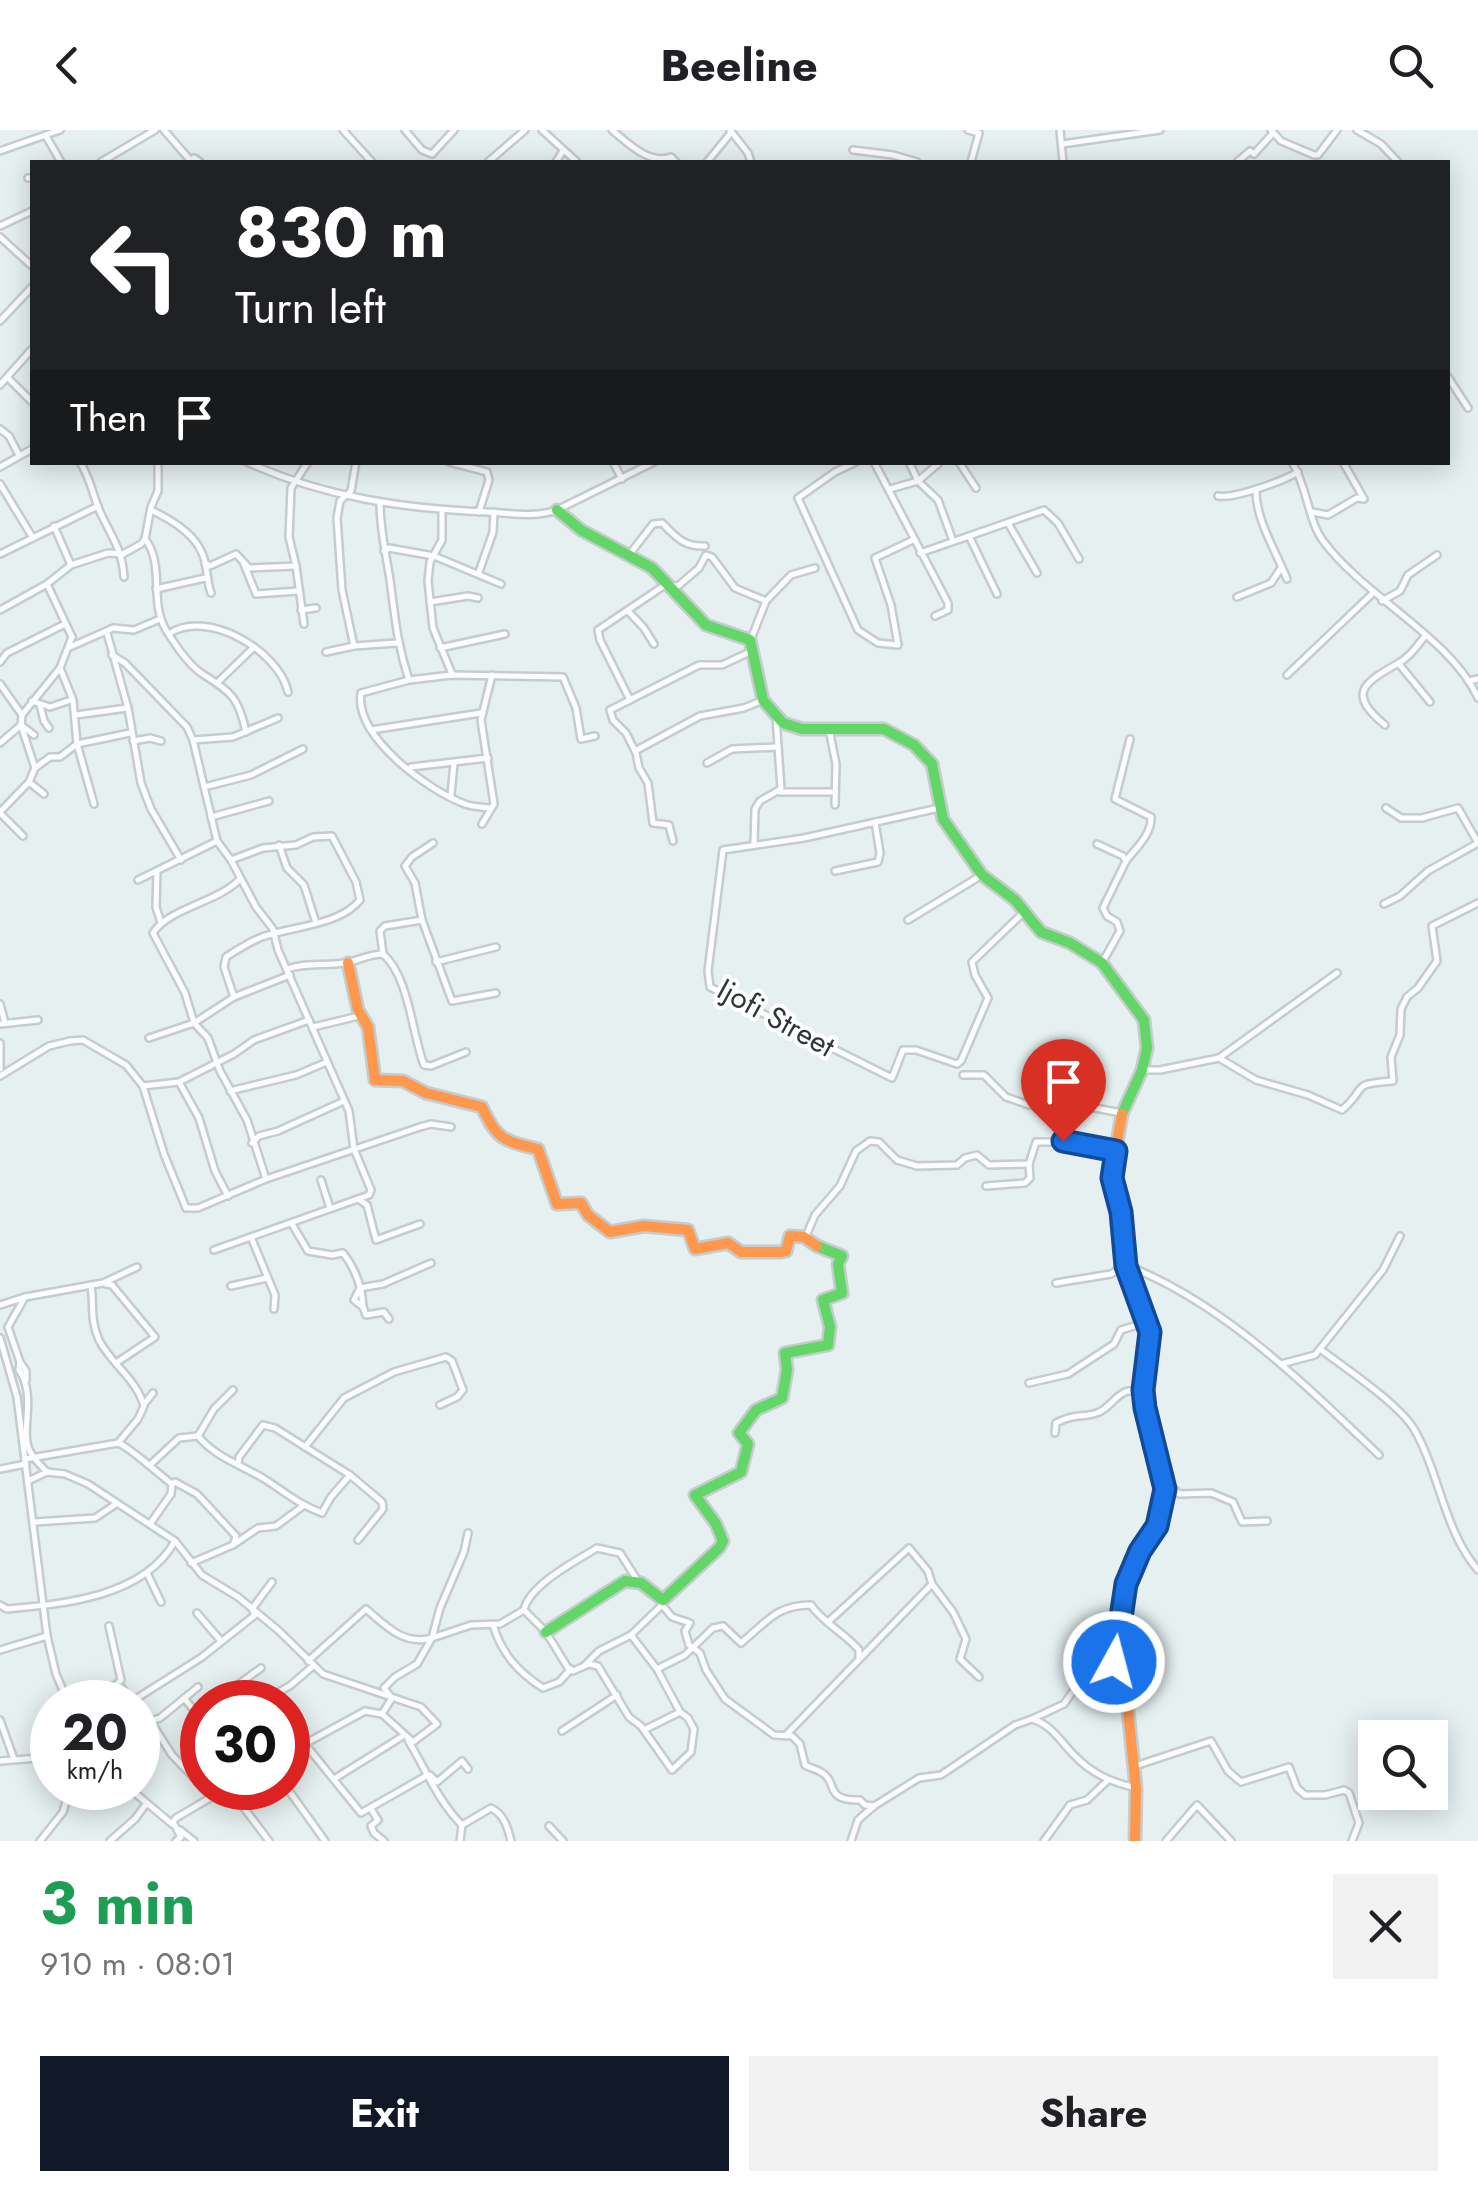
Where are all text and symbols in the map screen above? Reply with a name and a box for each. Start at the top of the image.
text: Beeline [660,33,818,98]
icon: back [40,38,95,93]
icon: search [1383,38,1438,93]
text: 830 m [235,182,447,283]
icon: left [70,200,200,330]
text: Turn left [235,275,386,340]
text: Then [70,390,147,445]
icon: arrive [167,390,222,445]
street label: Ijofi Street [710,968,843,1068]
pin [1021,1039,1106,1142]
icon: arrive [1036,1054,1091,1109]
position arrow [1062,1610,1166,1714]
speed limit sign: 30 [180,1680,310,1810]
text: 20 [62,1696,128,1769]
map controls [1358,1720,1448,1810]
button: search [1358,1720,1448,1810]
text: km/h [67,1752,123,1788]
text: 3 min [40,1860,196,1947]
button: close [1333,1874,1438,1979]
text: 910 m · 08:01 [40,1941,235,1987]
button: Exit [40,2056,729,2171]
button: Share [749,2056,1438,2171]

